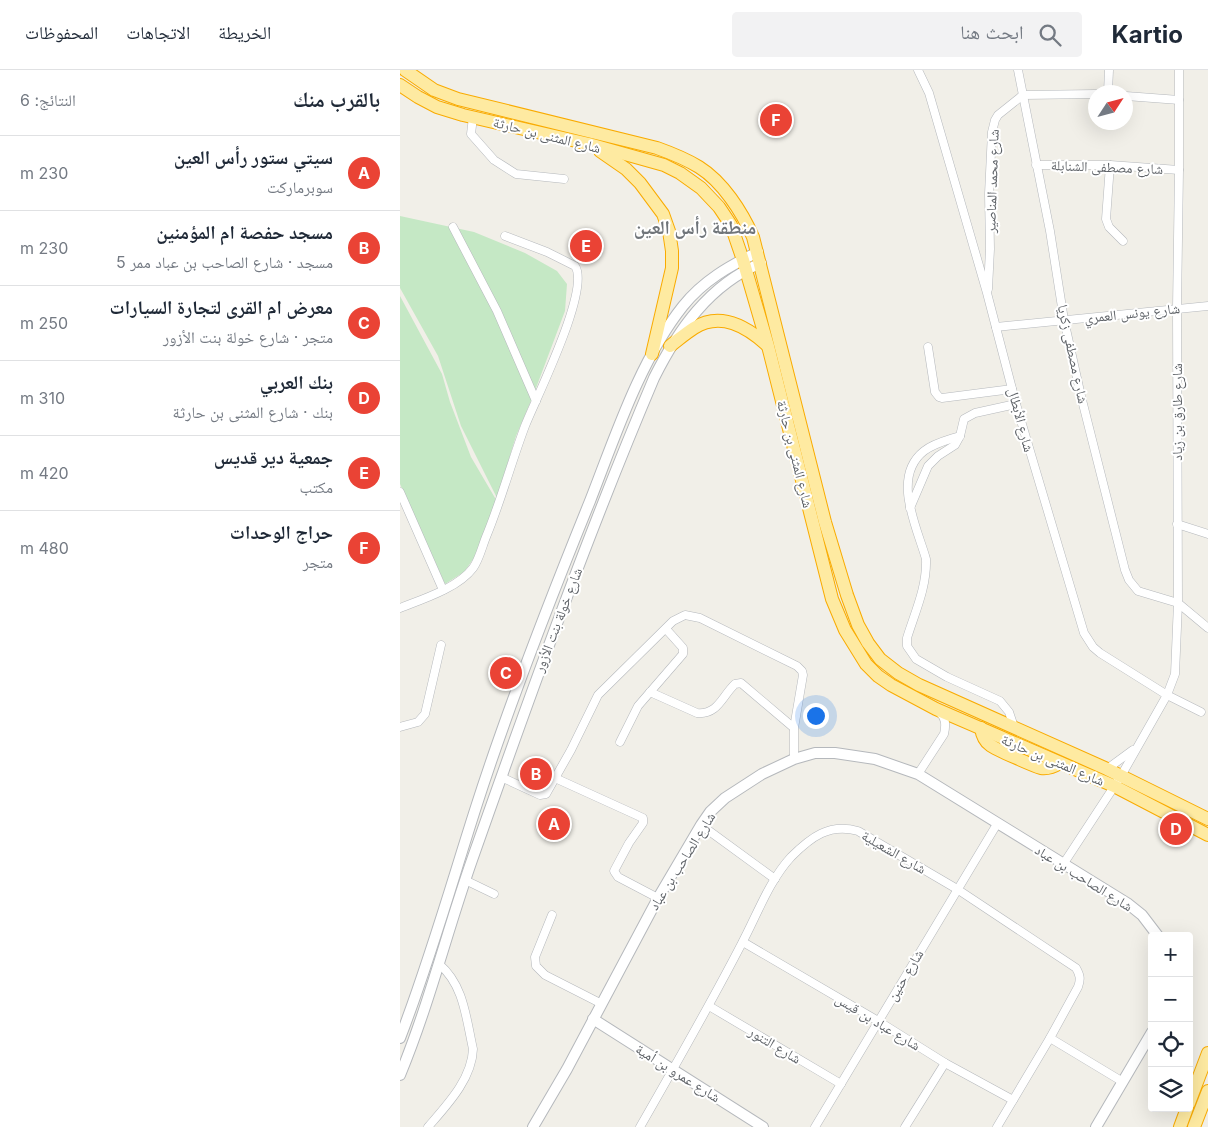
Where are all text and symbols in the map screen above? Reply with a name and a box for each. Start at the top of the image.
search box [732,12,1082,57]
text: Kartio [1112,20,1183,49]
text: ابحث هنا [960,21,1024,44]
icon: search [1036,21,1064,49]
text: المحفوظات [25,22,98,43]
text: الاتجاهات [126,22,190,43]
text: الخريطة [218,22,271,43]
north arrow [1088,85,1133,130]
text: بالقرب منك [293,87,380,112]
text: النتائج: 6 [20,90,76,110]
pin: F [760,101,792,139]
street label: شارع المثنى بن حارثة [491,113,603,158]
street label: شارع محمد المناصير [981,129,1004,234]
text: سيتي ستور رأس العين [174,146,333,169]
street label: شارع مصطفى الشنابلة [1050,156,1163,179]
text: 230 m [20,163,68,183]
text: A [358,163,370,183]
text: سوبرماركت [267,177,333,197]
district label: منطقة رأس العين [634,216,756,239]
text: مسجد حفصة ام المؤمنين [156,221,333,244]
pin: E [570,227,602,265]
text: 230 m [20,238,68,258]
text: B [359,238,369,258]
text: مسجد · شارع الصاحب بن عباد ممر 5 [116,252,333,272]
text: معرض ام القرى لتجارة السيارات [110,296,333,319]
street label: شارع يونس العمري [1083,299,1181,330]
street label: شارع مصطفى زكريا [1053,303,1092,405]
text: 250 m [20,313,68,333]
text: C [358,313,370,333]
text: متجر · شارع خولة بنت الأزور [163,327,333,347]
street label: شارع طارق بن زياد [1168,363,1187,461]
text: بنك العربي [260,371,333,394]
street label: شارع الأبطال [1003,386,1038,454]
text: 310 m [20,388,65,408]
text: D [358,388,370,408]
street label: شارع المثنى بن حارثة [772,398,817,510]
text: بنك · شارع المثنى بن حارثة [173,402,333,422]
text: جمعية دير قديس [214,446,333,469]
text: 420 m [20,463,69,483]
text: E [359,463,369,483]
text: مكتب [300,477,333,497]
text: حراج الوحدات [230,521,333,544]
text: 480 m [20,538,69,558]
text: F [359,538,369,558]
text: متجر [303,552,333,572]
street label: شارع خولة بنت الأزور [529,565,587,676]
pin: C [490,654,522,692]
your location [803,703,829,729]
street label: شارع المثنى بن حارثة [998,730,1107,791]
pin: B [520,755,552,793]
pin: A [538,805,570,843]
street label: شارع الصاحب بن عباد [645,809,720,914]
pin: D [1160,810,1192,848]
street label: شارع الشعيلية [858,826,930,879]
street label: شارع الصاحب بن عباد [1031,841,1136,916]
map controls [1148,932,1193,1112]
button: + [1148,932,1193,977]
street label: شارع حنين [883,946,928,1004]
button: − [1148,977,1193,1022]
street label: شارع عباد بن قيس [832,990,924,1055]
street label: شارع التنور [744,1022,804,1068]
button: locate [1148,1022,1193,1067]
street label: شارع عمرو بن أمية [632,1040,724,1107]
button: layers [1148,1067,1193,1112]

